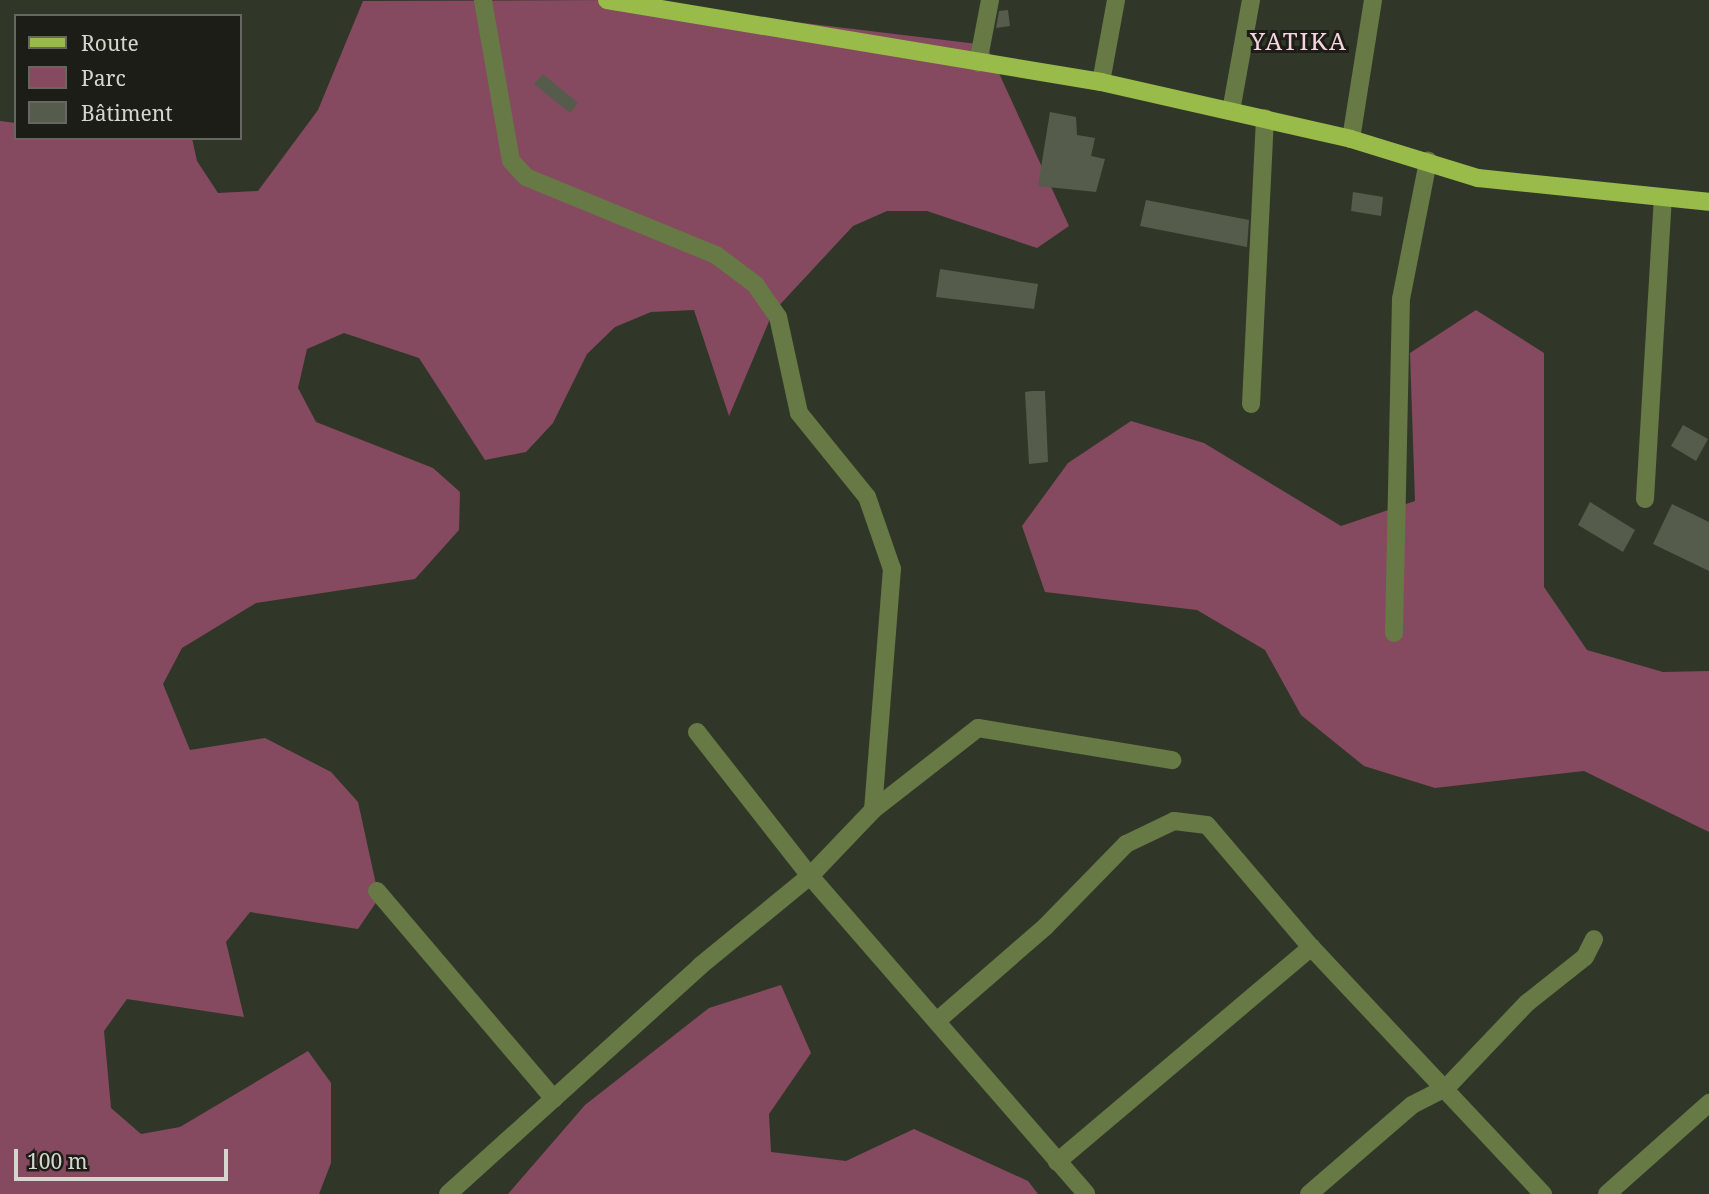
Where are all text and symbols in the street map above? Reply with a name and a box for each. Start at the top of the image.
legend [14,14,242,140]
district label: YATIKA [1251,27,1347,55]
text: Route [81,29,139,57]
text: Parc [81,64,126,92]
text: Bâtiment [81,99,173,127]
scale bar [18,1134,231,1178]
text: 100 m [27,1147,88,1175]

